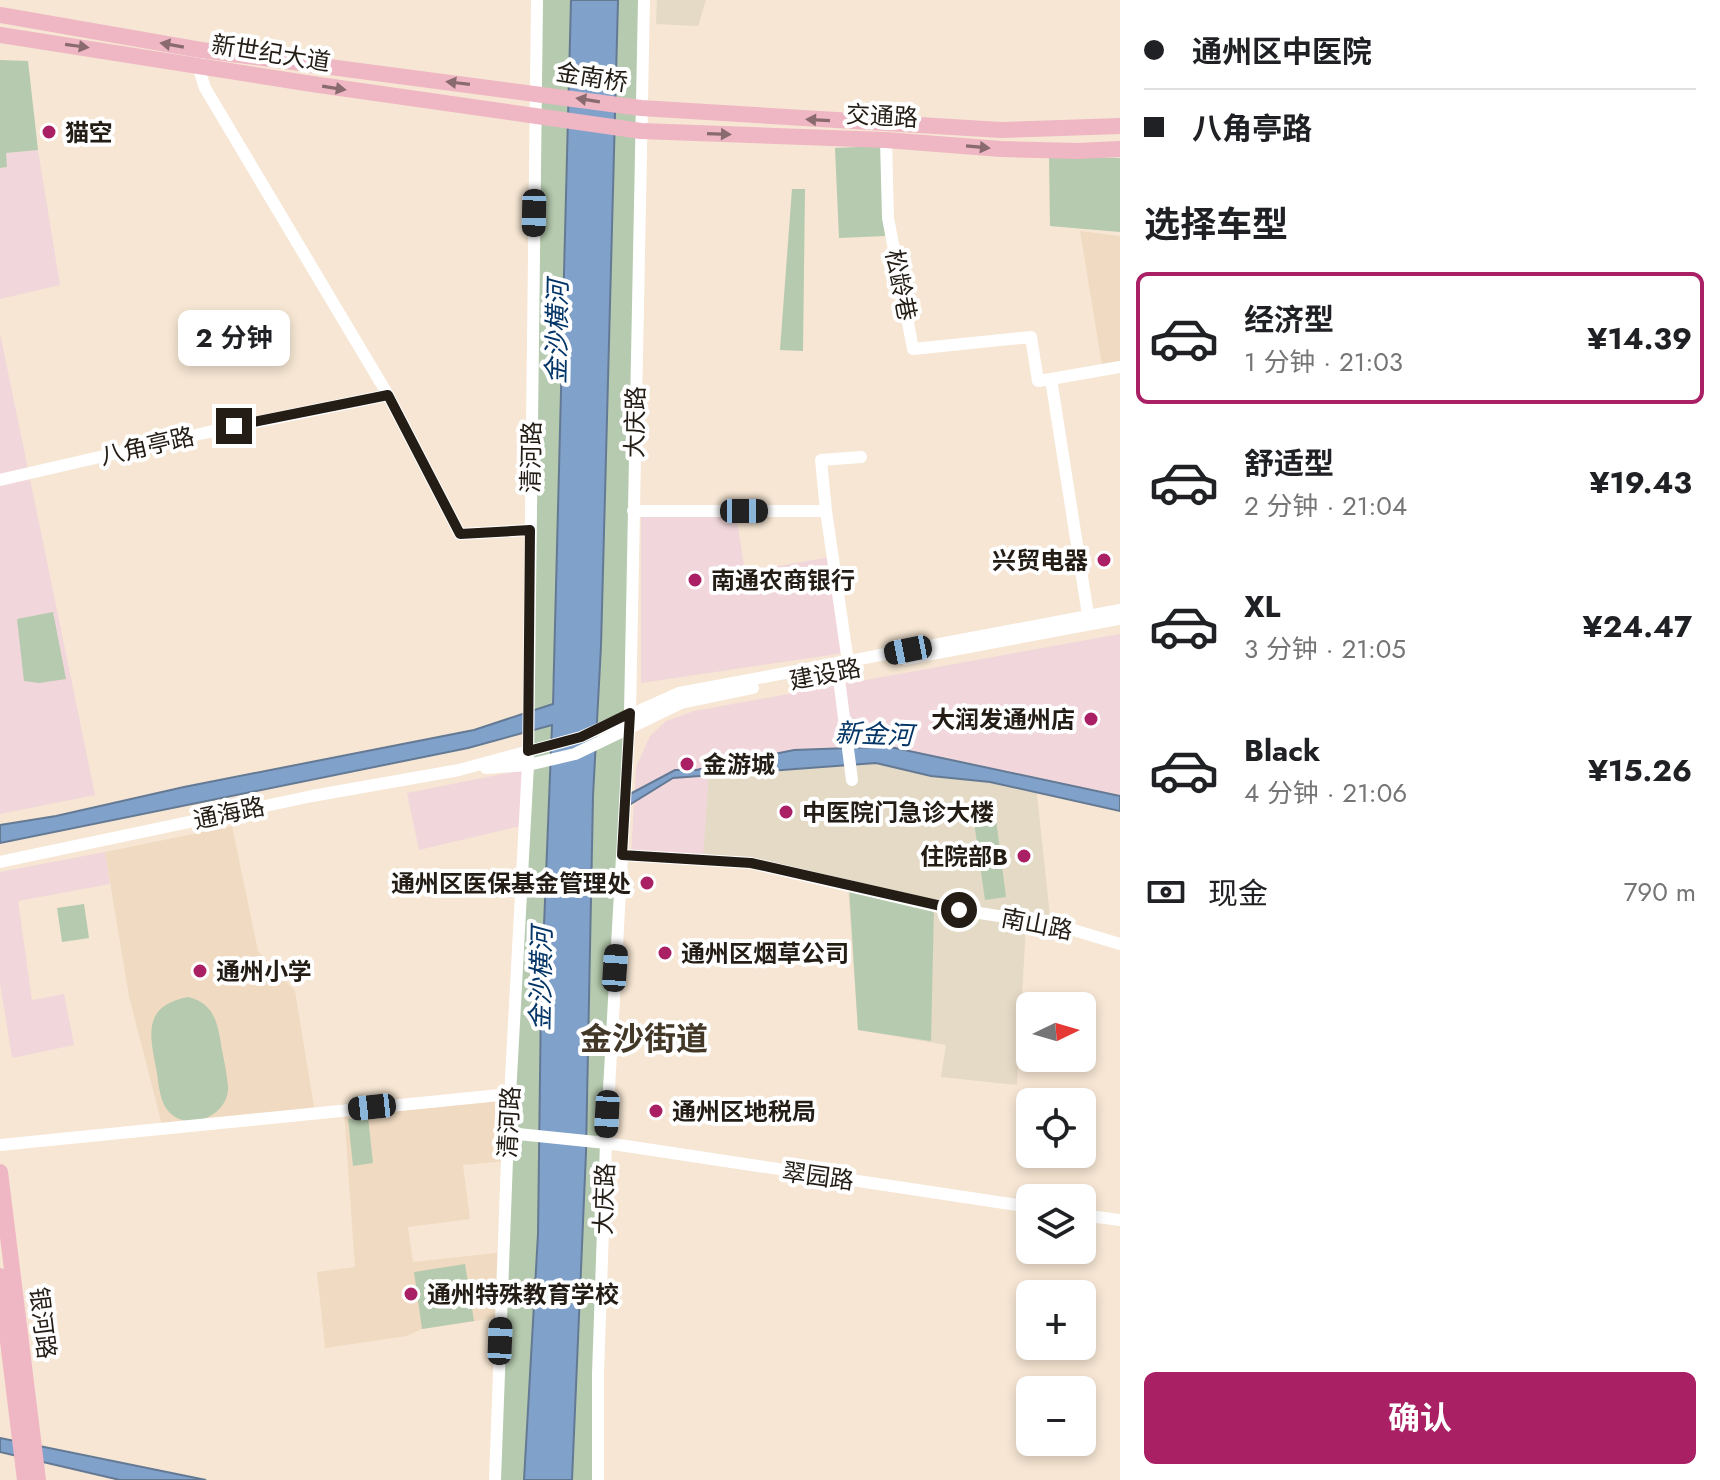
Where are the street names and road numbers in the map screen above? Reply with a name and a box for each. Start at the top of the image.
street label: 新世纪大道 [209,26,333,80]
street label: 金南桥 [554,54,630,100]
street label: 交通路 [845,97,919,135]
street label: 松龄巷 [877,246,925,324]
street label: 大庆路 [617,386,653,458]
street label: 八角亭路 [96,418,198,474]
street label: 清河路 [513,421,549,493]
street label: 建设路 [786,650,864,698]
street label: 通海路 [190,788,268,838]
street label: 南山路 [998,900,1076,948]
street label: 清河路 [490,1085,528,1159]
street label: 翠园路 [780,1154,856,1198]
street label: 大庆路 [585,1162,623,1236]
street label: 银河路 [21,1285,65,1361]

